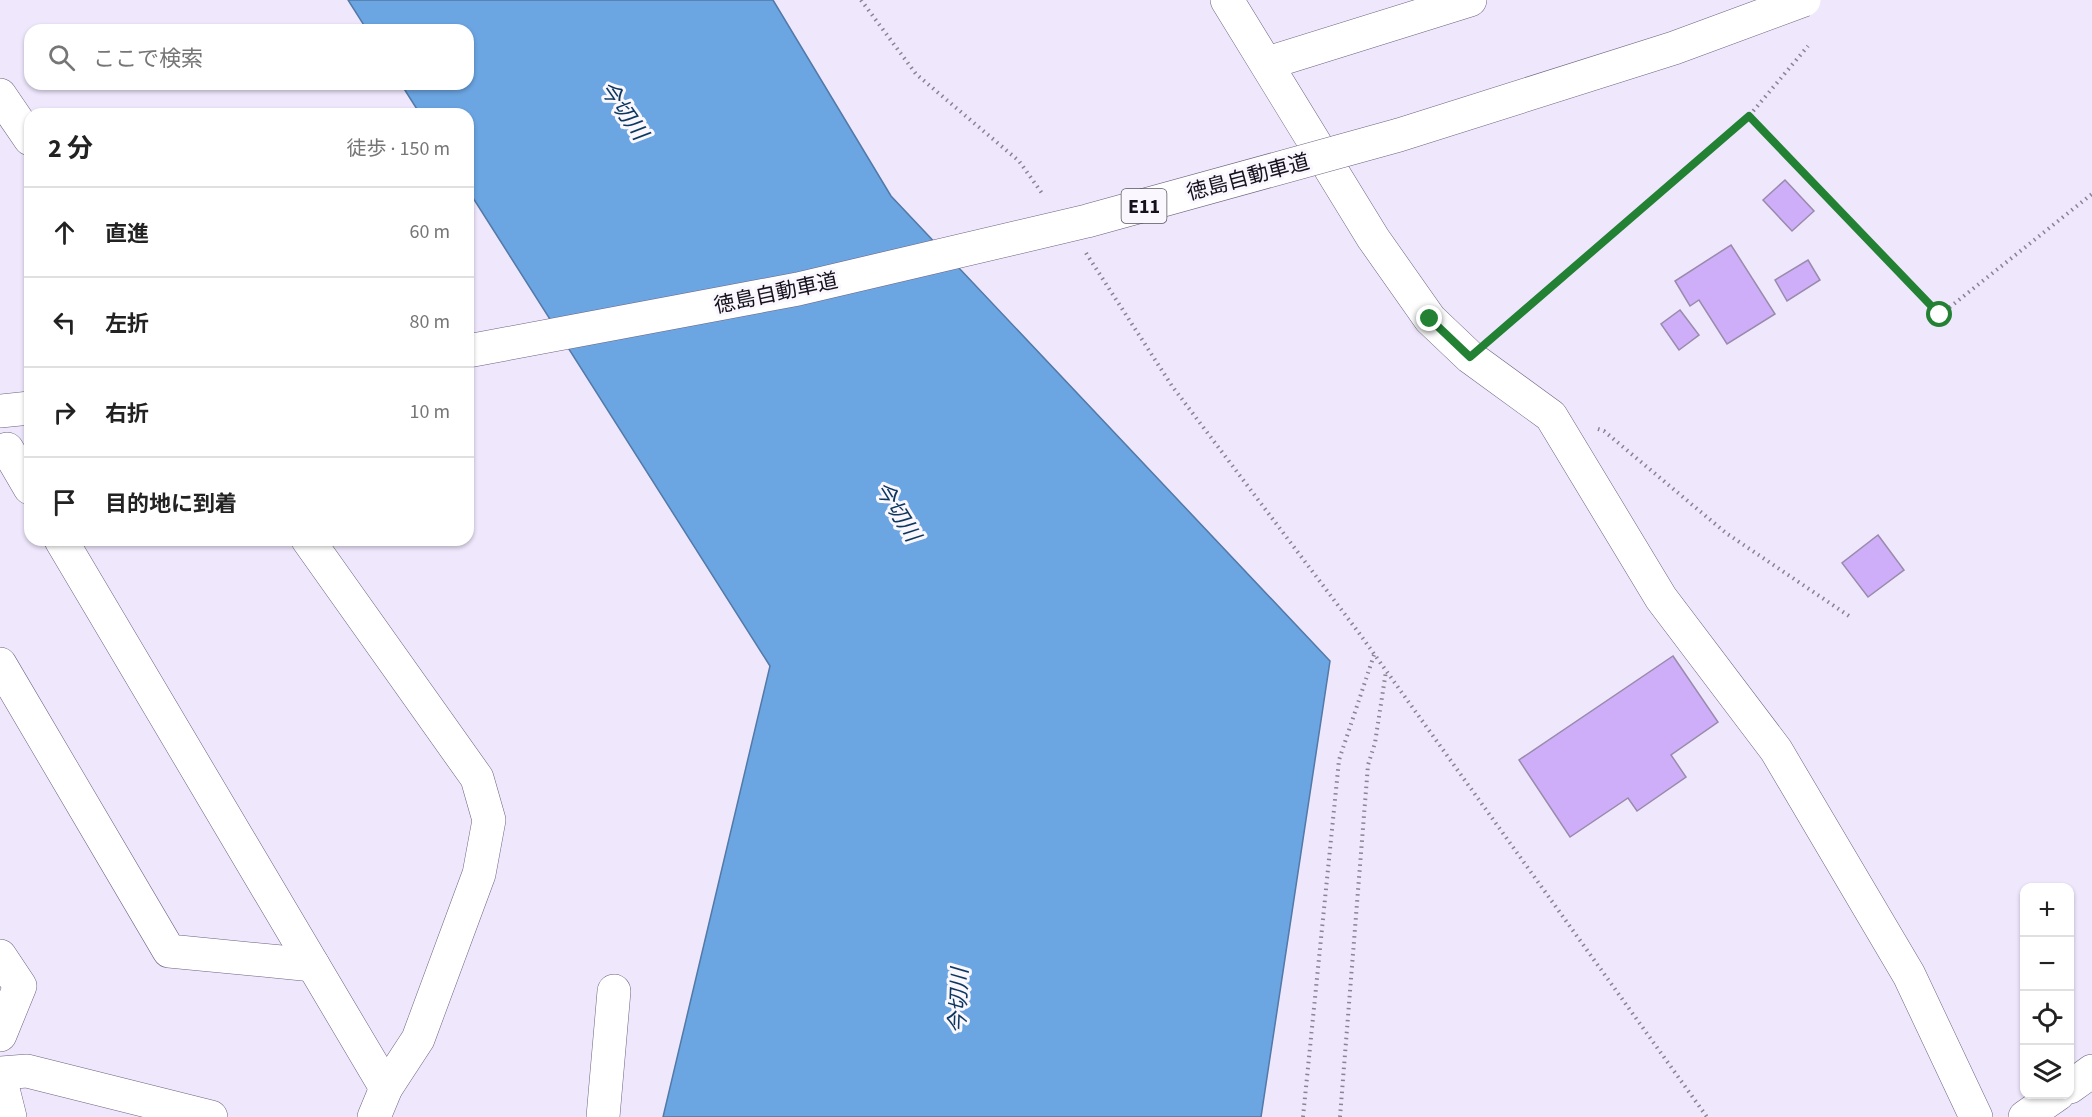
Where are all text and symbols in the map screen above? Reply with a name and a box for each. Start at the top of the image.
search box [24,24,474,90]
icon: search [45,41,78,74]
text: ここで検索 [93,43,203,75]
water label: 今切川 [591,74,656,148]
text: 2 分 [48,130,93,167]
text: 徒歩 · 150 m [347,135,450,163]
street label: 徳島自動車道 [1183,146,1313,208]
road number: E11 [1122,189,1166,223]
icon: ahead [48,216,81,249]
text: 直進 [105,218,149,250]
text: 60 m [410,218,450,246]
street label: 徳島自動車道 [711,265,841,321]
route start [1926,301,1952,327]
route end [1416,305,1442,331]
icon: left [48,306,81,339]
text: 左折 [105,308,149,340]
text: 80 m [410,308,450,336]
icon: right [48,396,81,429]
text: 右折 [105,398,149,430]
text: 10 m [410,398,450,426]
water label: 今切川 [866,475,929,550]
icon: arrive [48,486,81,519]
text: 目的地に到着 [105,488,237,520]
map controls [2020,883,2074,1099]
button: + [2020,883,2074,937]
button: − [2020,937,2074,991]
water label: 今切川 [942,966,976,1035]
button: locate [2020,991,2074,1045]
button: layers [2020,1045,2074,1099]

